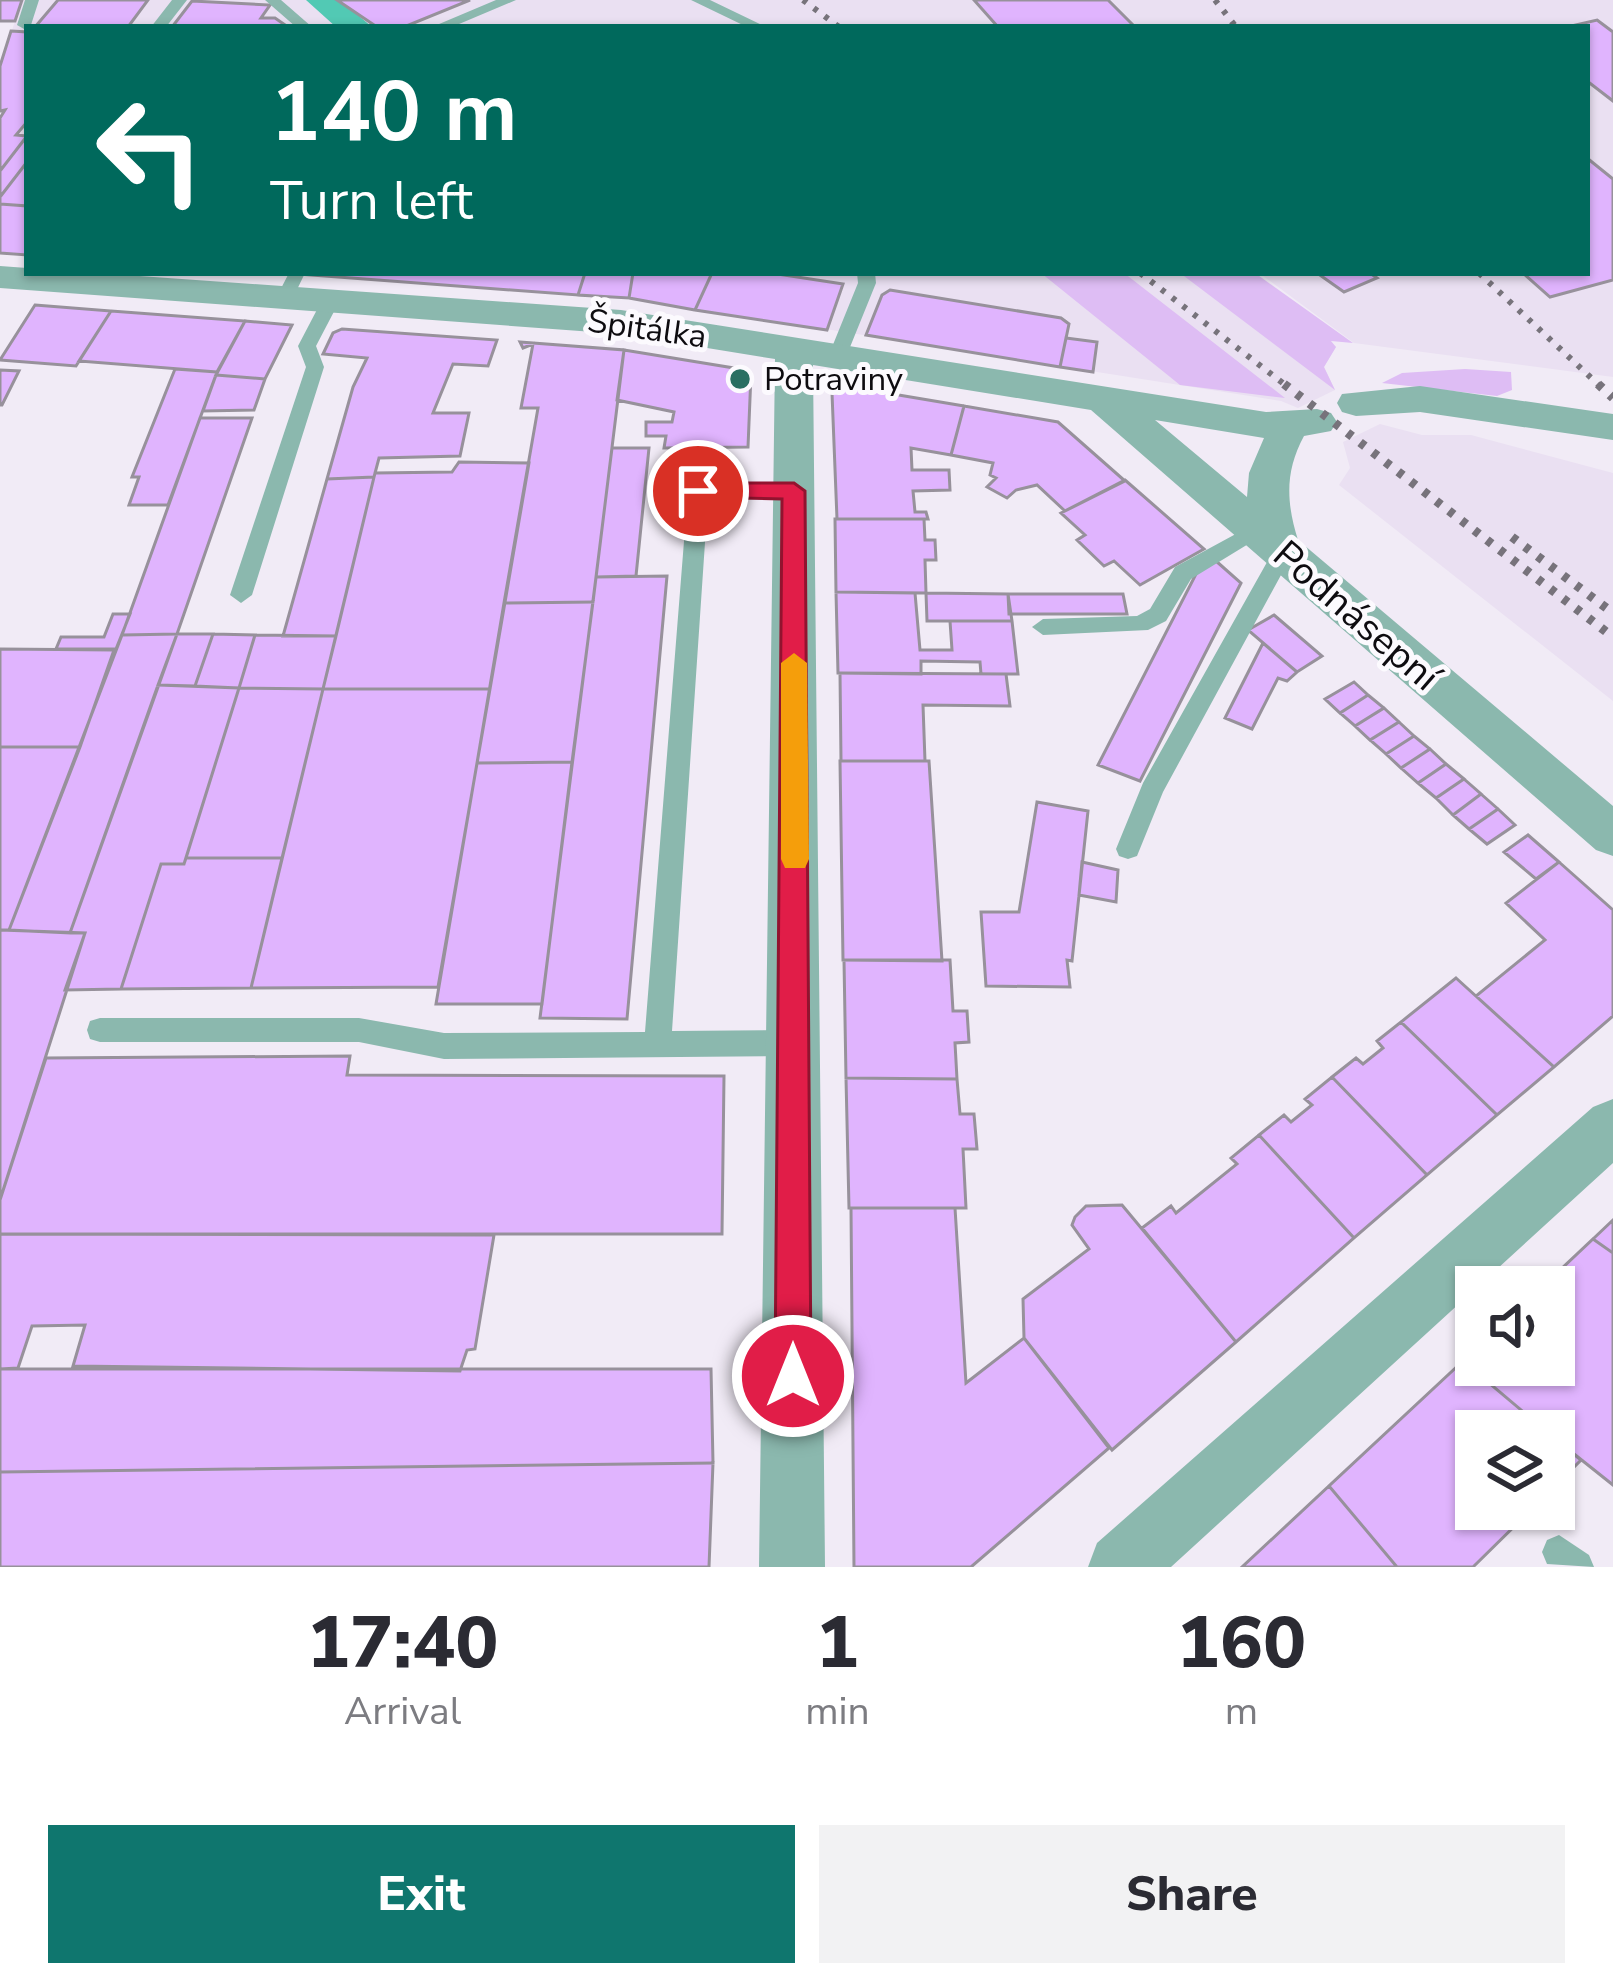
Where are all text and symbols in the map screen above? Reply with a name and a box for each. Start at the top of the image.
text: 140 m [270,55,518,170]
icon: left [72,72,228,228]
text: Turn left [270,164,473,238]
street label: Špitálka [585,298,709,360]
place label: Potraviny [764,357,903,402]
marker: Potraviny [727,366,753,392]
pin [647,440,749,542]
icon: arrive [665,458,731,524]
street label: Podnásepní [1261,529,1452,704]
map controls [1455,1266,1575,1530]
button: sound [1455,1266,1575,1386]
position arrow [730,1313,856,1439]
button: layers [1455,1410,1575,1530]
text: 17:40 [307,1594,498,1692]
text: 1 [816,1594,859,1692]
text: 160 [1177,1594,1306,1692]
text: Arrival [344,1685,461,1738]
text: min [805,1685,870,1738]
text: m [1225,1685,1258,1738]
button: Exit [48,1825,795,1963]
button: Share [819,1825,1565,1963]

